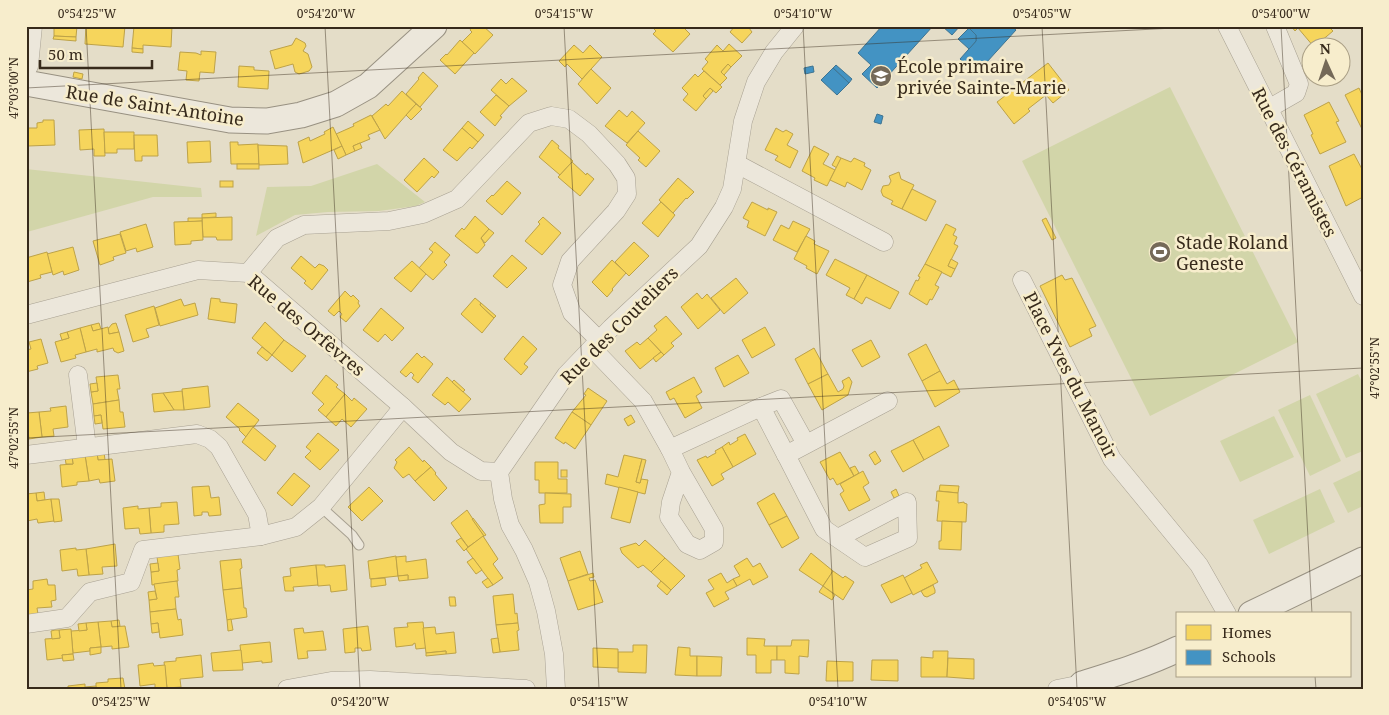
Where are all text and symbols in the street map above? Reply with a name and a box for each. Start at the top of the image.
text: 0°54'25"W [58,5,117,22]
text: 0°54'20"W [297,5,356,22]
text: 0°54'15"W [535,5,594,22]
text: 0°54'10"W [774,5,833,22]
text: 0°54'05"W [1013,5,1072,22]
text: 0°54'00"W [1252,5,1311,22]
scale bar [40,38,152,70]
north arrow [1302,38,1352,88]
text: N [1319,39,1331,58]
text: 50 m [48,44,83,64]
place label: École primaire privée Sainte-Marie [897,54,1066,99]
text: 47°03'00"N [5,57,22,119]
school or university icon: École primaire privée Sainte-Marie [869,64,893,88]
street label: Rue de Saint-Antoine [64,79,246,131]
street label: Rue des Céramistes [1247,83,1343,241]
place label: Stade Roland Geneste [1176,230,1288,275]
sports icon: Stade Roland Geneste [1148,240,1172,264]
street label: Rue des Couteliers [555,261,683,389]
street label: Rue des Orfèvres [243,269,371,381]
street label: Place Yves du Manoir [1018,287,1124,463]
text: 47°02'55"N [1366,337,1383,399]
text: 47°02'55"N [5,407,22,469]
legend [1176,612,1352,678]
text: Homes [1222,622,1272,642]
text: Schools [1222,646,1276,666]
text: 0°54'25"W [92,693,151,710]
text: 0°54'20"W [331,693,390,710]
text: 0°54'15"W [570,693,629,710]
text: 0°54'10"W [809,693,868,710]
text: 0°54'05"W [1048,693,1107,710]

